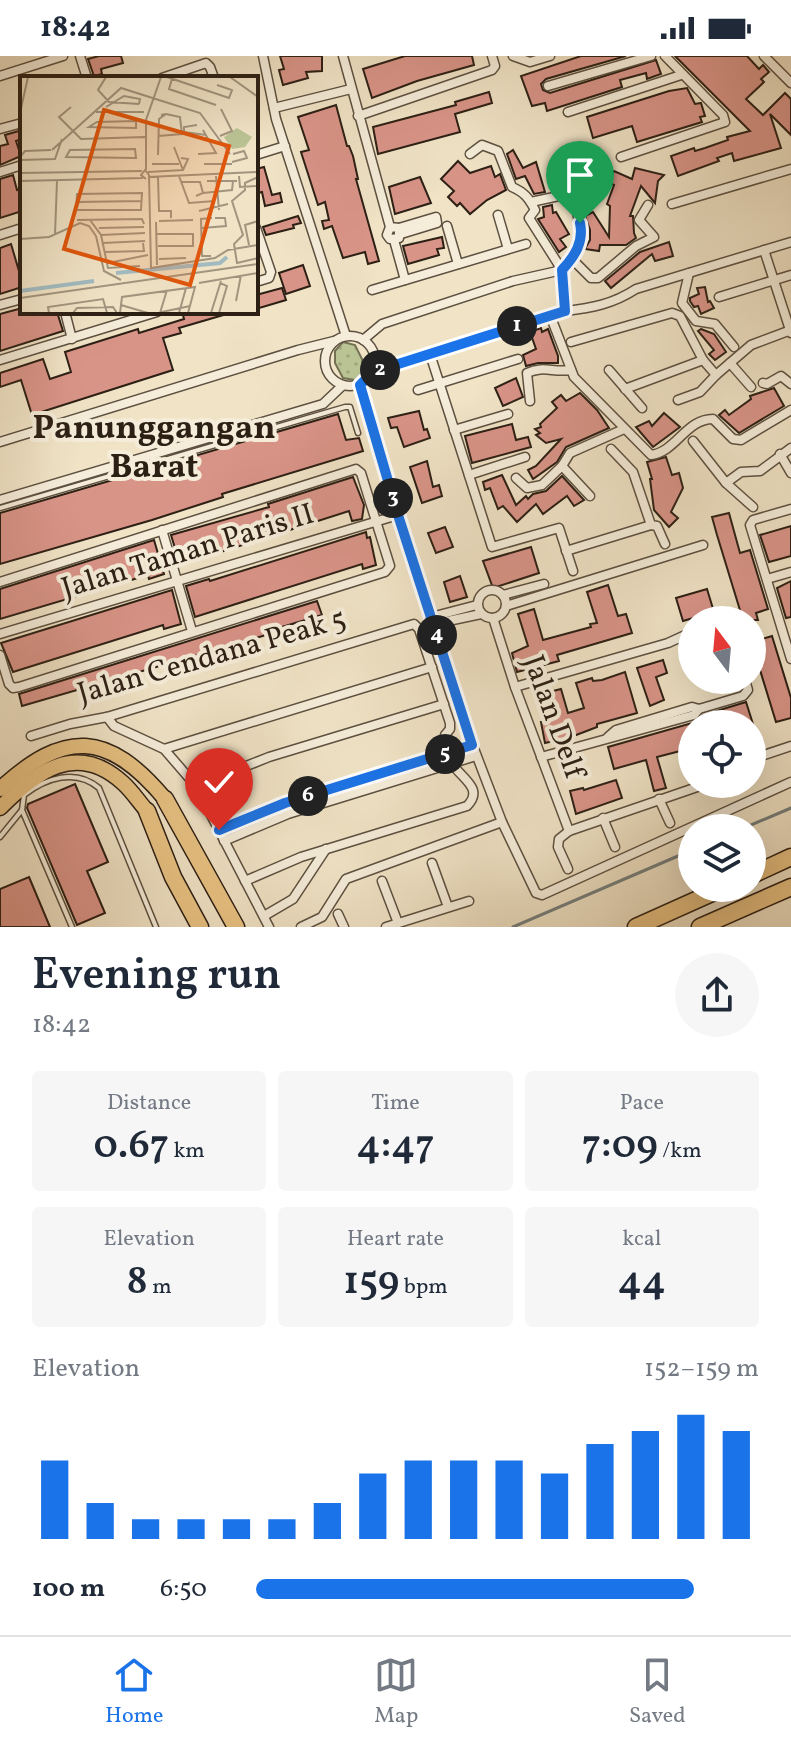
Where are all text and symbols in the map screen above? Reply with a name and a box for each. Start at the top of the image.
text: 18:42 [40,7,111,49]
inset map [20,76,258,314]
pin [546,141,614,223]
icon: arrive [558,153,602,197]
pin: 1 [497,306,537,346]
text: 1 [513,310,521,341]
pin: 2 [360,350,400,390]
text: 2 [374,354,386,385]
district label: Panunggangan Barat [32,406,276,492]
pin: 3 [373,478,413,518]
text: 3 [387,482,399,513]
street label: Jalan Taman Paris II [57,494,319,610]
street label: Jalan Cendana Peak 5 [73,599,351,715]
north arrow [678,606,766,694]
map controls [678,606,766,902]
pin: 4 [417,615,457,655]
text: 4 [430,619,444,650]
street label: Jalan Delf [511,650,596,787]
button: locate [678,710,766,798]
pin: 5 [425,734,465,774]
text: 5 [440,738,450,769]
pin [185,748,253,830]
icon: check [197,760,241,804]
pin: 6 [288,776,328,816]
text: 6 [302,780,314,811]
button: layers [678,814,766,902]
text: Evening run [32,946,281,1007]
button: share [675,953,759,1037]
text: 18:42 [32,1007,91,1043]
text: Distance [107,1088,191,1119]
text: Time [371,1088,420,1119]
text: Pace [620,1088,664,1119]
text: 0.67 [93,1119,169,1175]
text: 4:47 [357,1119,434,1175]
text: 7:09 [582,1119,658,1175]
text: km [169,1136,205,1167]
text: /km [658,1136,702,1167]
text: Elevation [103,1224,195,1255]
text: Heart rate [347,1224,444,1255]
text: kcal [622,1224,661,1255]
text: 8 [127,1255,148,1311]
text: 159 [343,1255,399,1311]
text: 44 [618,1255,666,1311]
text: m [148,1272,172,1303]
text: bpm [399,1272,448,1303]
text: Elevation [32,1351,140,1387]
text: 152–159 m [644,1351,759,1387]
text: 100 m [32,1571,105,1607]
text: 6:50 [160,1571,207,1607]
tab: Home [105,1653,164,1732]
tab: Map [374,1653,418,1732]
tab: Saved [629,1653,686,1732]

